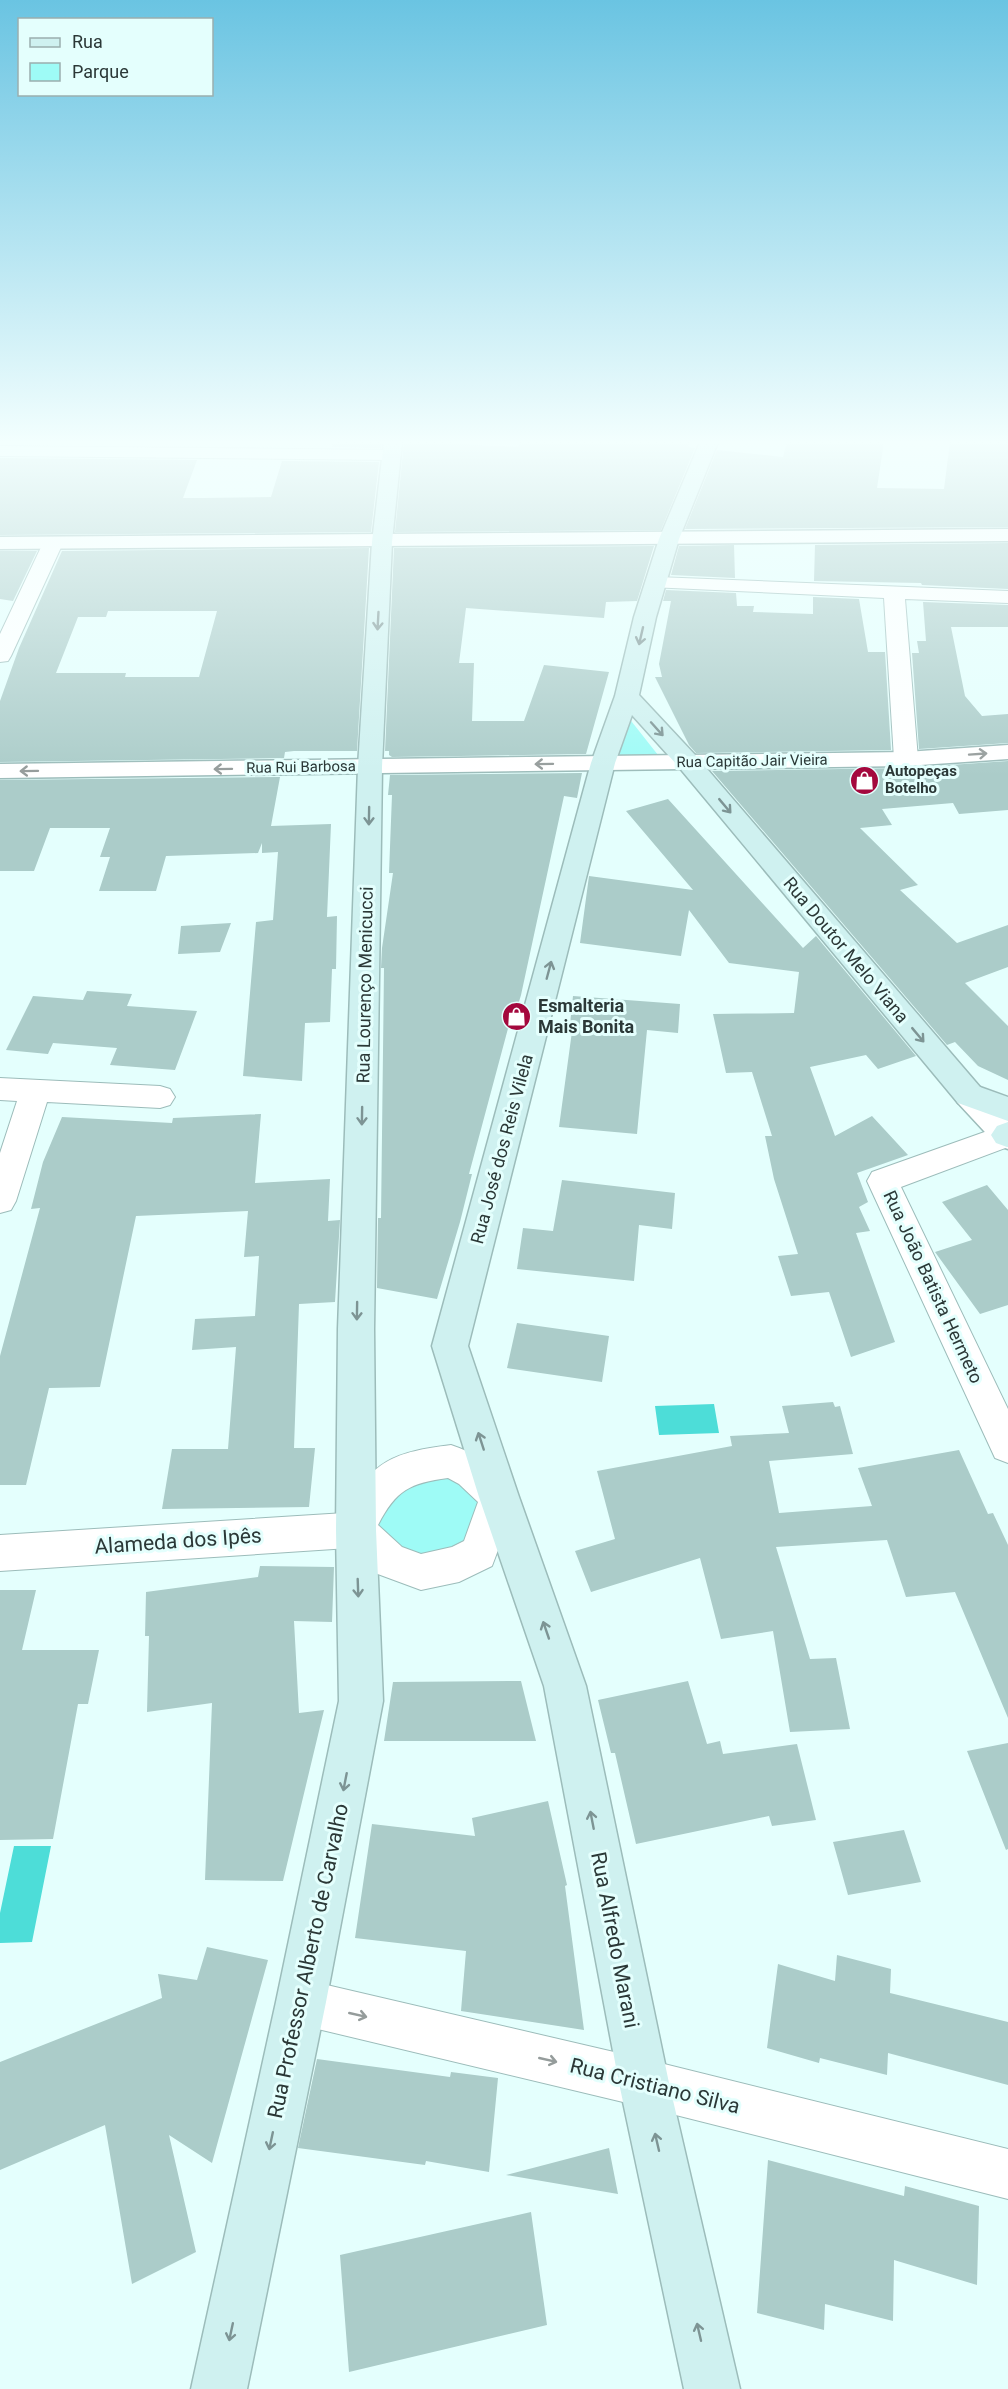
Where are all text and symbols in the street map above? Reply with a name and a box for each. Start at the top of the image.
legend [18,18,213,96]
text: Rua [72,31,103,52]
text: Parque [72,61,129,82]
one-way arrow [373,611,384,631]
one-way arrow [635,625,646,645]
one-way arrow [650,721,664,736]
one-way arrow [967,748,987,759]
street label: Rua Capitão Jair Vieira [676,751,828,771]
street label: Rua Rui Barbosa [246,757,356,777]
one-way arrow [535,758,555,770]
place label: Autopeças Botelho [885,762,957,797]
one-way arrow [214,763,234,774]
shop icon: Autopeças Botelho [848,764,880,796]
one-way arrow [19,765,39,777]
one-way arrow [718,798,731,814]
one-way arrow [363,805,375,825]
street label: Rua Doutor Melo Viana [779,873,913,1027]
street label: Rua Lourenço Menicucci [352,886,377,1084]
one-way arrow [543,961,555,980]
place label: Esmalteria Mais Bonita [538,995,634,1037]
shop icon: Esmalteria Mais Bonita [501,1000,533,1032]
one-way arrow [912,1027,925,1043]
street label: Rua José dos Reis Vilela [466,1052,537,1246]
one-way arrow [356,1105,367,1125]
street label: Rua João Batista Hermeto [879,1187,987,1387]
one-way arrow [351,1300,363,1320]
one-way arrow [475,1432,486,1451]
street label: Alameda dos Ipês [94,1523,262,1559]
one-way arrow [352,1578,364,1598]
one-way arrow [539,1622,550,1640]
one-way arrow [339,1771,350,1791]
street label: Rua Professor Alberto de Carvalho [263,1801,353,2121]
one-way arrow [585,1810,597,1829]
street label: Rua Alfredo Marani [586,1850,644,2030]
one-way arrow [348,2010,367,2022]
street label: Rua Cristiano Silva [568,2053,742,2119]
one-way arrow [538,2055,557,2067]
one-way arrow [265,2131,276,2150]
one-way arrow [650,2132,662,2151]
one-way arrow [225,2322,236,2341]
one-way arrow [693,2323,704,2342]

